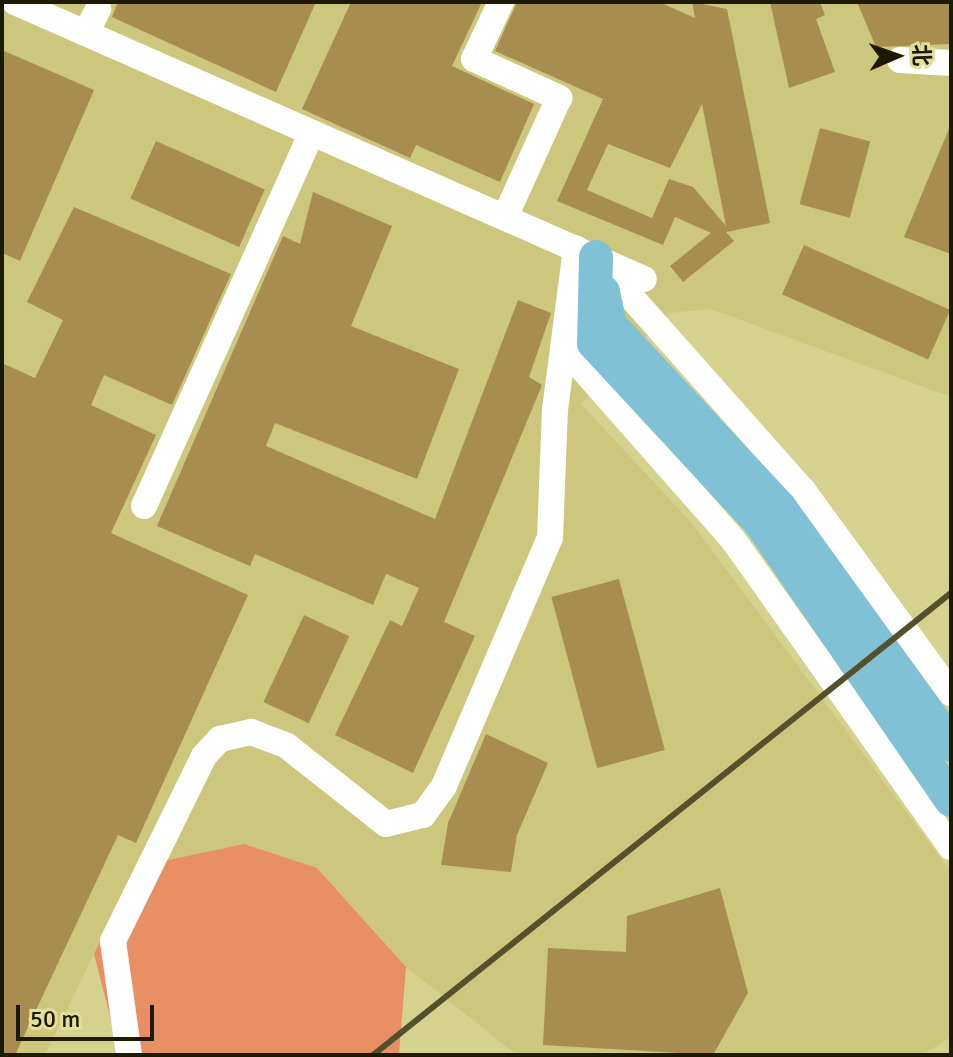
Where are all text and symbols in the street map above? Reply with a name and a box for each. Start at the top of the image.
north arrow [857,16,937,96]
text: 北 [908,44,935,67]
scale bar [20,989,158,1039]
text: 50 m [30,1004,80,1034]

